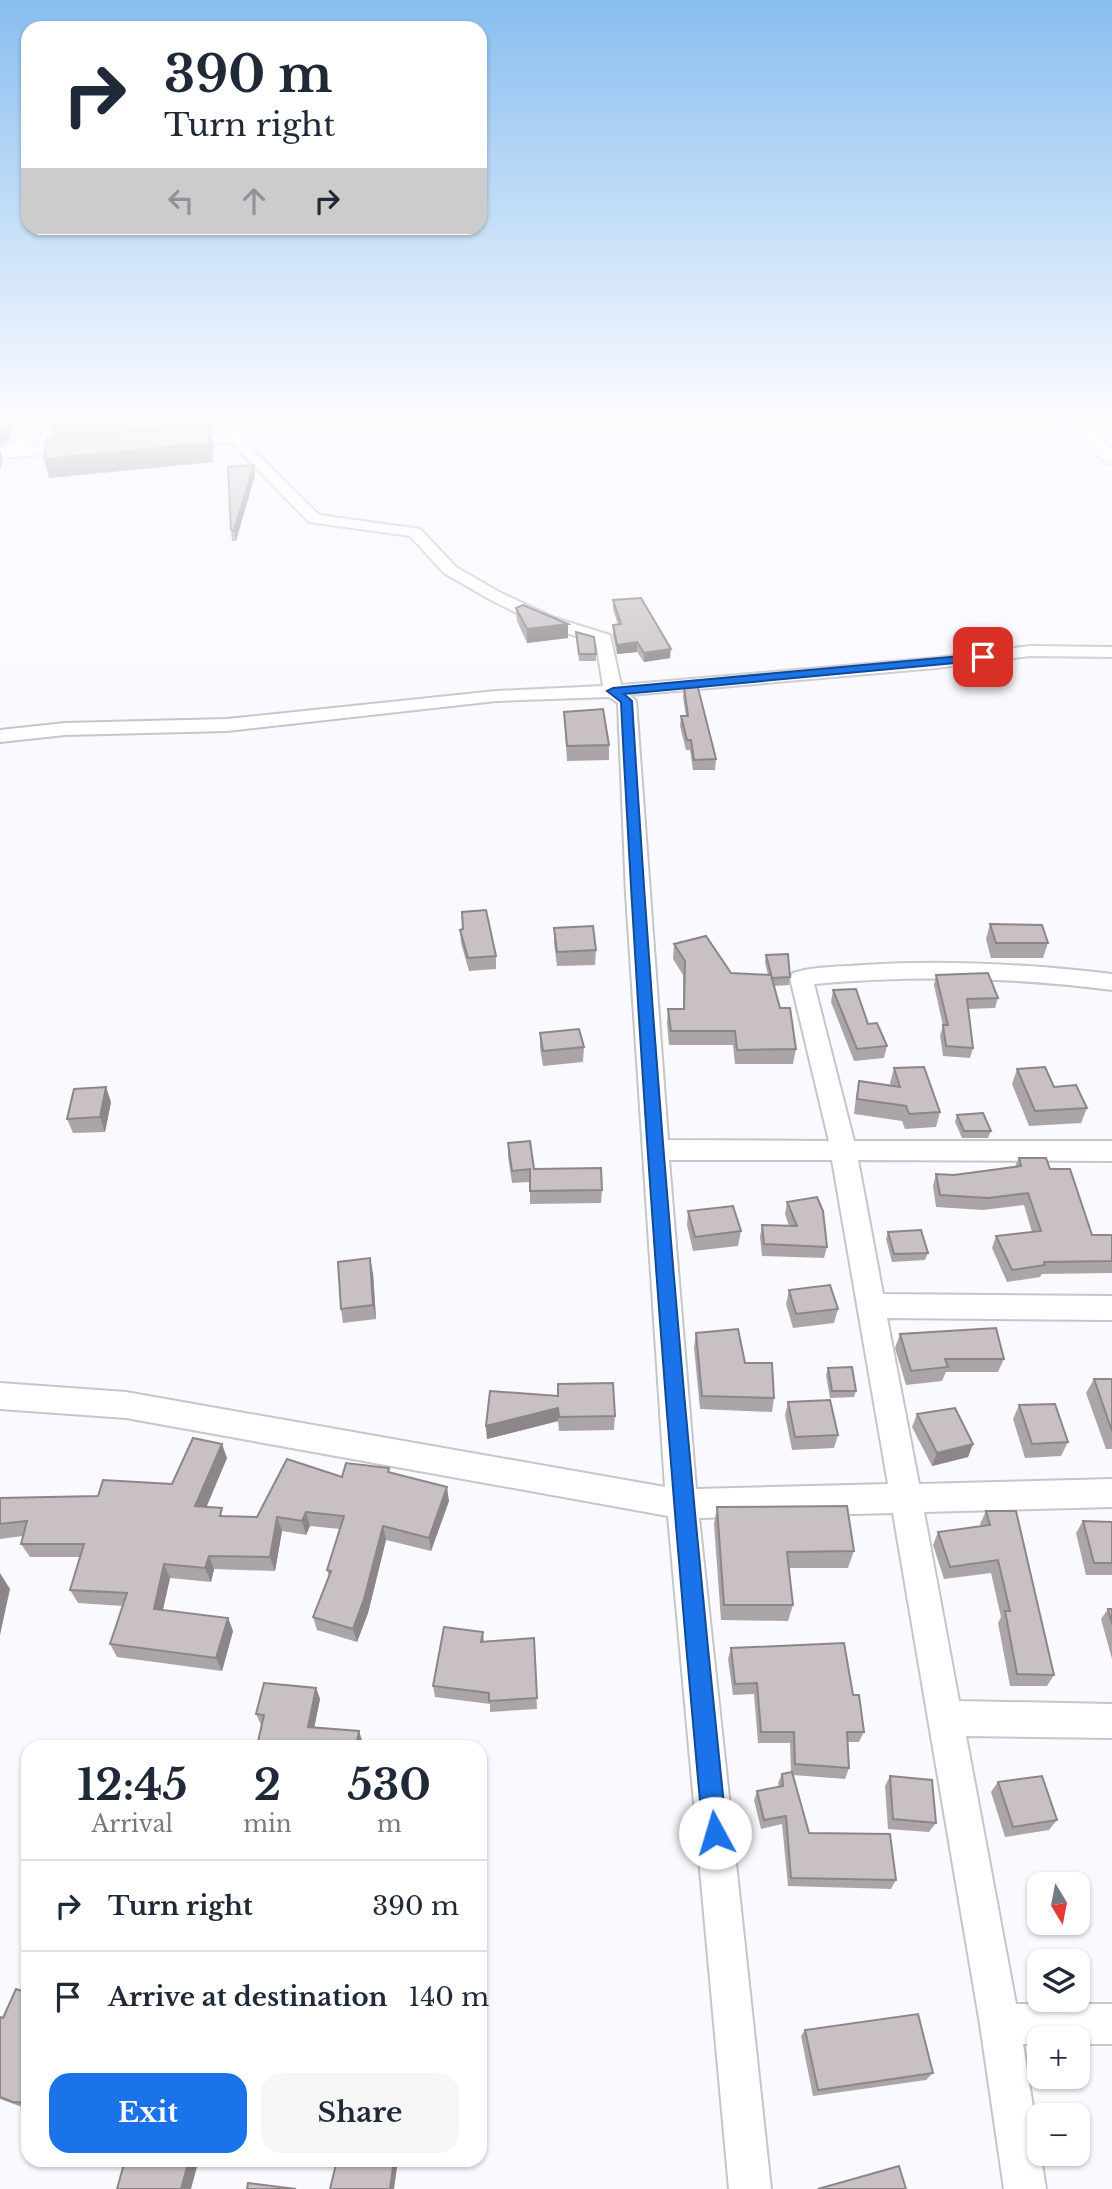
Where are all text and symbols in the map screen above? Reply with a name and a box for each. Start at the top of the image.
text: 390 m [164,44,332,105]
icon: right [49,49,140,140]
text: Turn right [164,105,335,145]
icon: left [162,182,200,220]
icon: ahead [235,182,273,220]
icon: right [308,182,346,220]
pin [953,627,1013,687]
icon: arrive [964,638,1002,676]
text: 12:45 [77,1759,187,1811]
text: 2 [254,1759,281,1811]
text: 530 [348,1759,431,1811]
position arrow [678,1796,752,1870]
text: Arrival [91,1810,173,1838]
text: min [243,1810,292,1838]
text: m [377,1810,402,1838]
north arrow [1027,1872,1090,1936]
map controls [1027,1872,1090,2166]
icon: right [49,1887,87,1925]
text: Turn right [108,1890,253,1922]
text: 390 m [372,1890,459,1922]
button: layers [1027,1949,1090,2012]
icon: arrive [49,1978,87,2016]
text: Arrive at destination [108,1981,388,2013]
text: 140 m [409,1981,489,2013]
button: + [1027,2026,1090,2089]
button: Exit [49,2073,247,2153]
button: Share [261,2073,459,2153]
button: − [1027,2103,1090,2166]

